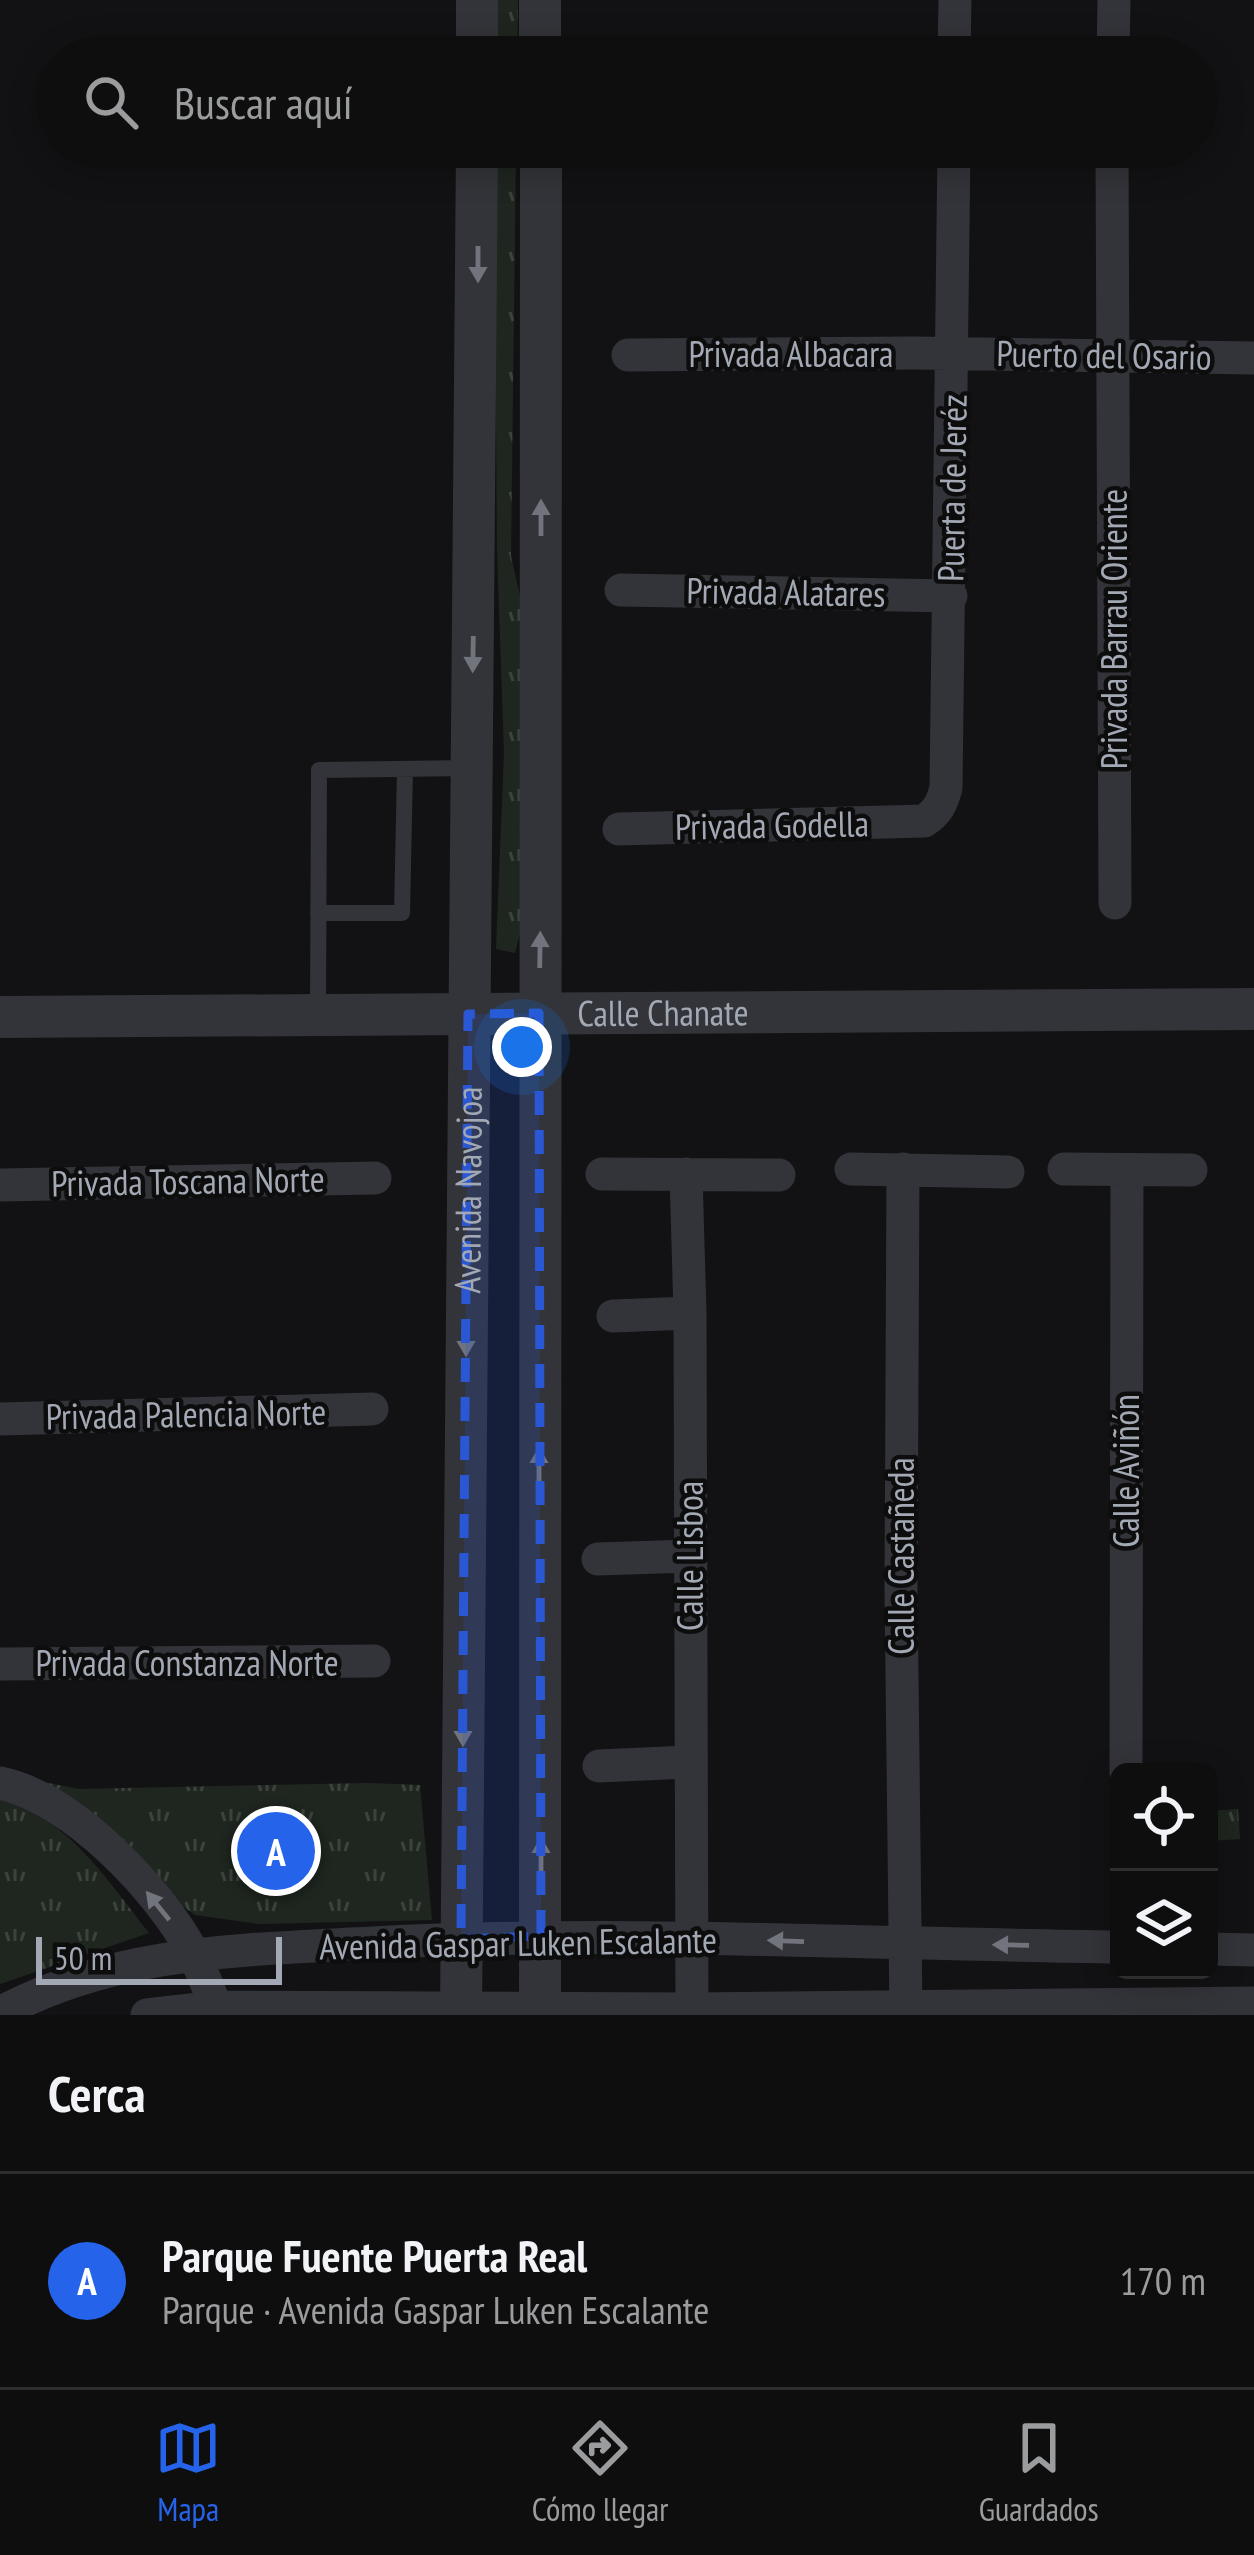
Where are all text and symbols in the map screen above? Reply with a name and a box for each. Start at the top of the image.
search box [36,36,1218,168]
icon: search [78,69,144,135]
text: Buscar aquí [174,73,353,131]
one-way arrow [468,246,488,284]
street label: Puerto del Osario [996,329,1212,380]
street label: Privada Albacara [689,330,893,377]
street label: Puerta de Jeréz [926,394,977,582]
street label: Privada Barrau Oriente [1090,489,1137,769]
one-way arrow [531,498,551,536]
street label: Privada Alatares [686,566,886,617]
one-way arrow [463,636,483,674]
street label: Privada Godella [675,799,869,850]
one-way arrow [530,930,549,968]
street label: Calle Chanate [577,988,749,1036]
your location [492,1017,552,1077]
street label: Avenida Navojoa [443,1086,492,1294]
street label: Privada Toscana Norte [51,1155,325,1206]
one-way arrow [456,1320,476,1358]
street label: Privada Palencia Norte [45,1388,327,1439]
street label: Calle Aviñón [1102,1394,1149,1548]
one-way arrow [529,1446,549,1484]
street label: Calle Castañeda [877,1457,924,1655]
street label: Calle Lisboa [666,1481,713,1631]
street label: Privada Constanza Norte [35,1639,339,1686]
one-way arrow [453,1710,473,1748]
map controls [1110,1763,1218,1979]
button: locate [1110,1763,1218,1871]
pin: A [237,1806,315,1896]
one-way arrow [531,1836,551,1874]
button: layers [1110,1871,1218,1979]
one-way arrow [146,1891,171,1922]
street label: Avenida Gaspar Luken Escalante [319,1916,717,1969]
scale bar [36,1931,282,1984]
one-way arrow [766,1931,804,1950]
text: 50 m [54,1936,112,1979]
one-way arrow [991,1936,1029,1955]
text: Cerca [48,2060,146,2126]
text: Parque Fuente Puerta Real [162,2226,587,2284]
text: A [77,2255,97,2306]
text: 170 m [1120,2255,1206,2306]
text: Parque · Avenida Gaspar Luken Escalante [162,2284,709,2335]
tab: Mapa [155,2415,221,2530]
tab: Cómo llegar [532,2415,668,2530]
tab: Guardados [979,2415,1099,2530]

